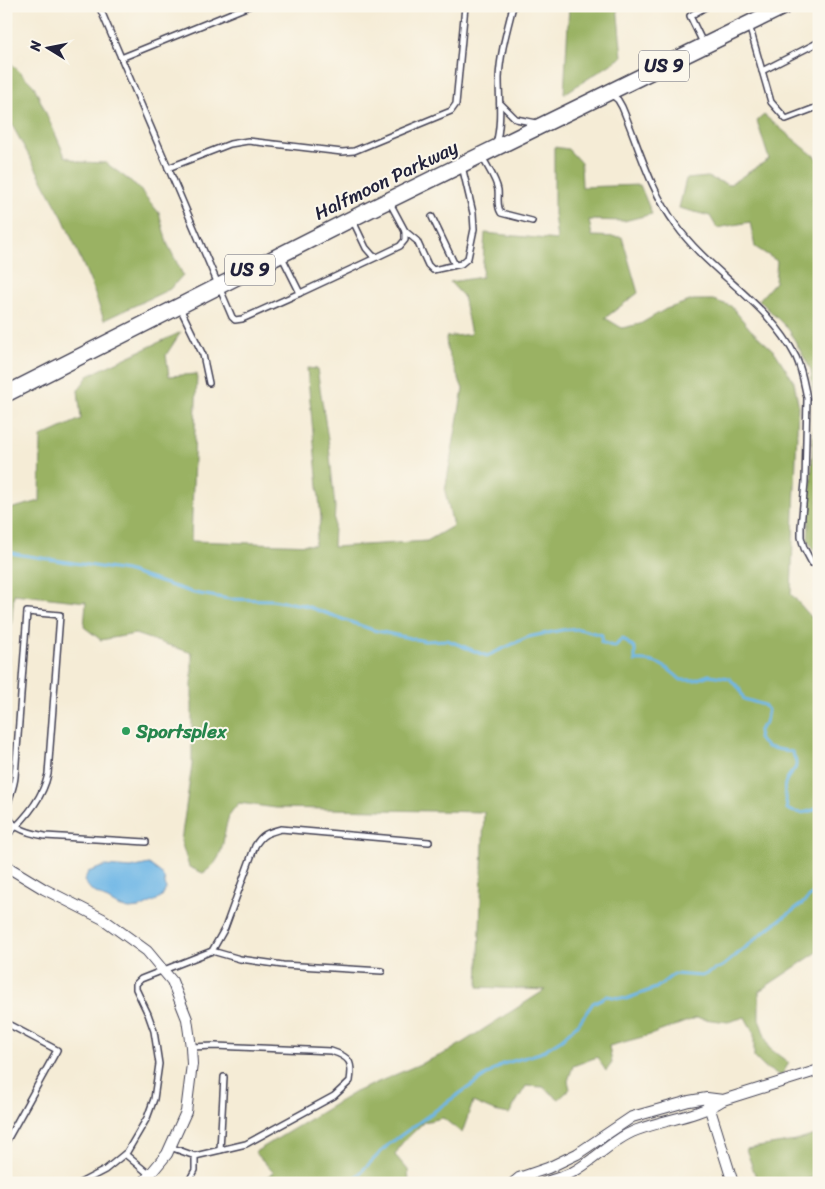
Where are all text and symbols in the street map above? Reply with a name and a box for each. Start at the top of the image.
north arrow [22,22,72,72]
text: N [22,39,49,54]
road number: US 9 [639,50,689,82]
street label: Halfmoon Parkway [308,131,464,229]
road number: US 9 [225,254,275,286]
place label: Sportsplex [135,715,227,748]
marker: Sportsplex [120,725,132,737]

